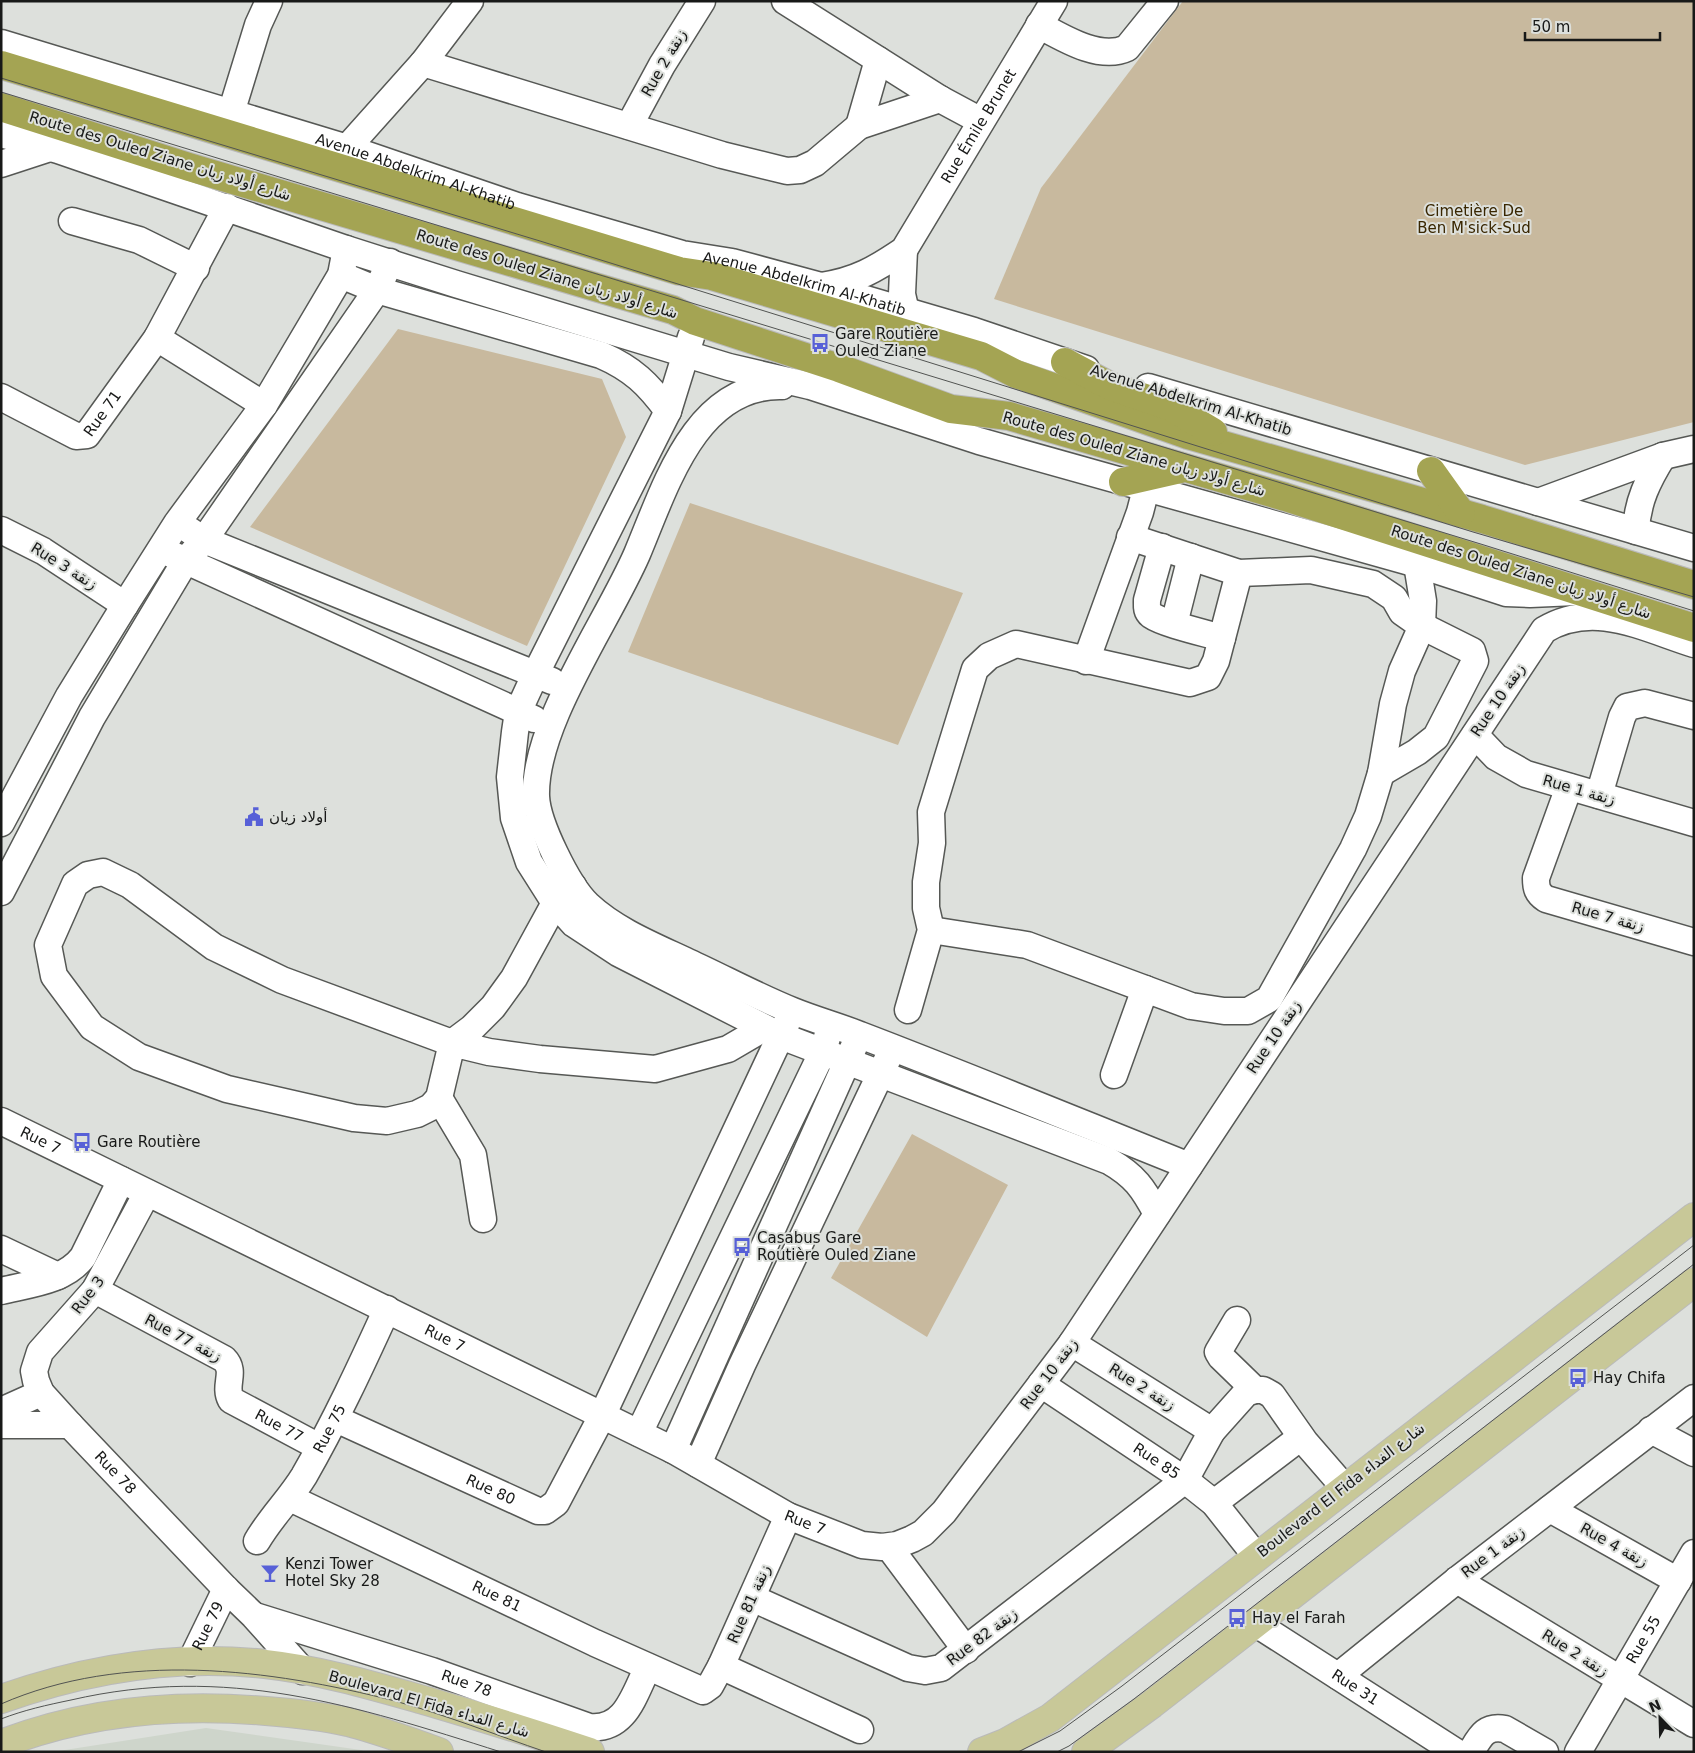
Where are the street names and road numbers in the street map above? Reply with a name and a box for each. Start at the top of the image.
street label: Rue 2 زنقة [638,26,690,100]
street label: Rue Émile Brunet [937,66,1020,187]
street label: Route des Ouled Ziane شارع أولاد زيان [27,107,293,204]
street label: Avenue Abdelkrim Al-Khatib [313,130,518,214]
street label: Route des Ouled Ziane شارع أولاد زيان [414,225,680,322]
street label: Avenue Abdelkrim Al-Khatib [701,248,908,319]
street label: Avenue Abdelkrim Al-Khatib [1088,361,1294,439]
street label: Rue 71 [80,387,125,440]
street label: Route des Ouled Ziane شارع أولاد زيان [1001,407,1268,500]
street label: Route des Ouled Ziane شارع أولاد زيان [1389,520,1654,623]
street label: Rue 3 زنقة [28,539,100,593]
street label: Rue 10 زنقة [1467,660,1529,740]
street label: Rue 1 زنقة [1541,771,1617,809]
street label: Rue 7 زنقة [1570,898,1646,936]
street label: Rue 10 زنقة [1243,997,1305,1077]
street label: Rue 7 [17,1123,64,1158]
street label: Rue 3 [68,1272,108,1318]
street label: Rue 77 زنقة [142,1310,224,1366]
street label: Rue 7 [421,1321,468,1356]
street label: Rue 10 زنقة [1016,1335,1082,1413]
street label: Rue 2 زنقة [1106,1360,1178,1414]
street label: Rue 75 [310,1401,350,1456]
street label: Rue 77 [252,1405,307,1446]
street label: Boulevard El Fida شارع الفداء [1254,1419,1428,1561]
street label: Rue 85 [1130,1439,1183,1483]
street label: Rue 78 [91,1447,140,1498]
street label: Rue 80 [463,1470,518,1509]
street label: Rue 7 [782,1506,828,1539]
street label: Rue 4 زنقة [1577,1519,1651,1571]
street label: Rue 1 زنقة [1458,1522,1528,1582]
street label: Rue 81 زنقة [724,1562,774,1646]
street label: Rue 81 [469,1577,524,1616]
street label: Rue 79 [188,1599,227,1654]
street label: Rue 82 زنقة [943,1604,1021,1670]
street label: Rue 55 [1623,1613,1664,1667]
street label: Rue 2 زنقة [1539,1626,1611,1680]
street label: Rue 78 [439,1666,494,1701]
street label: Rue 31 [1328,1666,1382,1709]
street label: Boulevard El Fida شارع الفداء [327,1667,531,1741]

